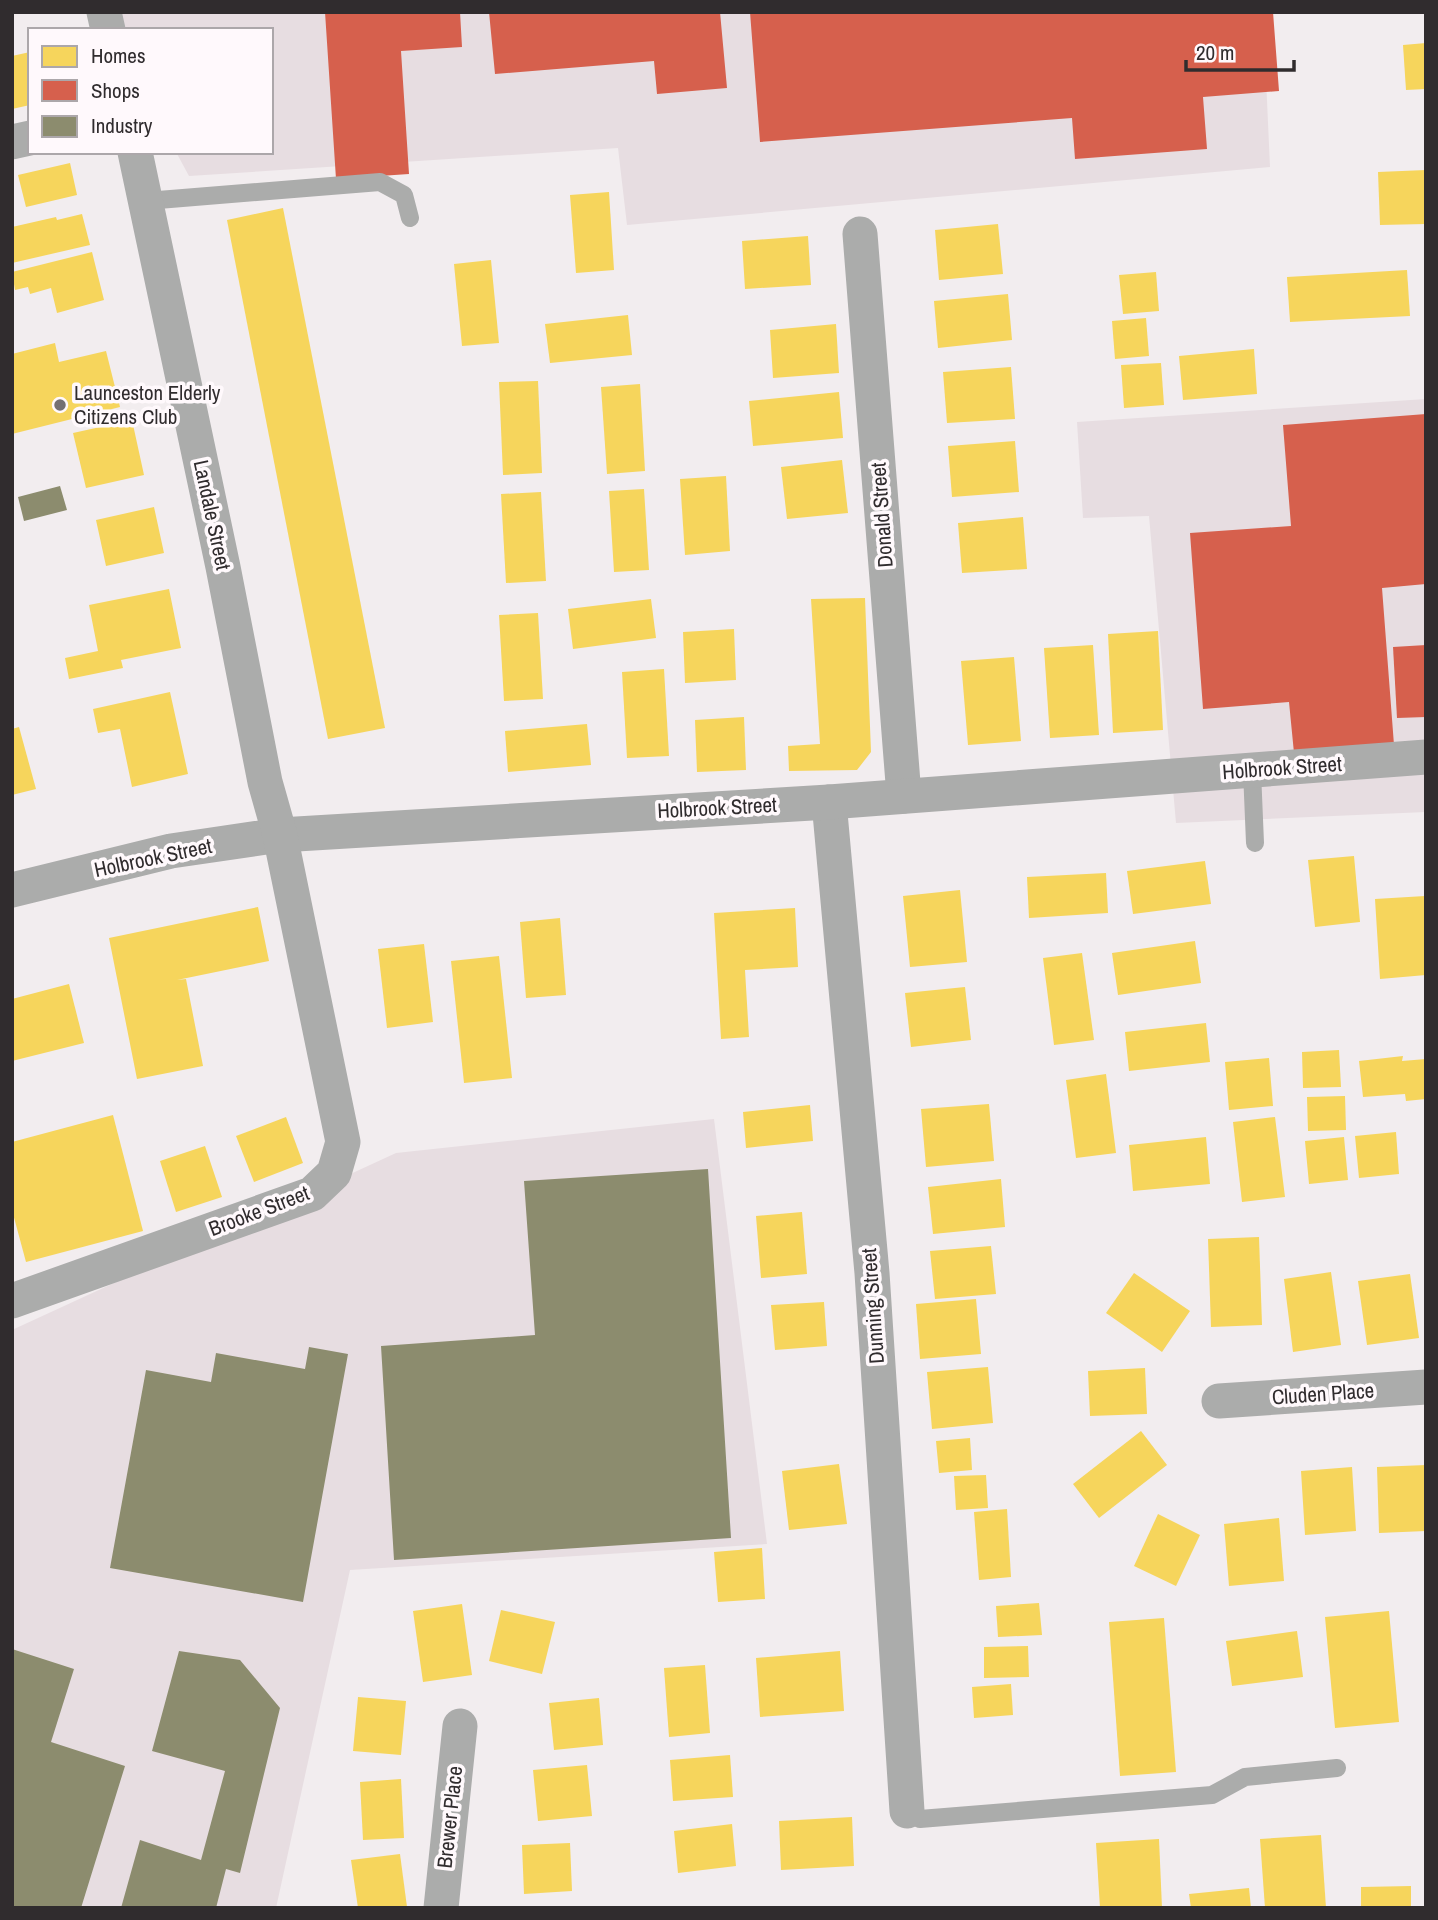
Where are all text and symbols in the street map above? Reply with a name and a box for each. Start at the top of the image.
legend [28,28,273,154]
scale bar [1186,28,1294,72]
text: 20 m [1196,38,1234,67]
text: Homes [91,41,146,70]
text: Shops [91,76,140,105]
text: Industry [91,111,153,140]
place label: Launceston Elderly Citizens Club [74,378,221,431]
marker: Launceston Elderly Citizens Club [52,397,68,413]
street label: Landale Street [187,457,238,573]
street label: Donald Street [863,461,900,569]
street label: Holbrook Street [1221,749,1343,786]
street label: Holbrook Street [656,790,778,825]
street label: Holbrook Street [91,831,215,884]
street label: Brooke Street [204,1178,313,1243]
street label: Dunning Street [854,1247,891,1365]
street label: Cluden Place [1271,1375,1375,1412]
street label: Brewer Place [430,1765,469,1869]

